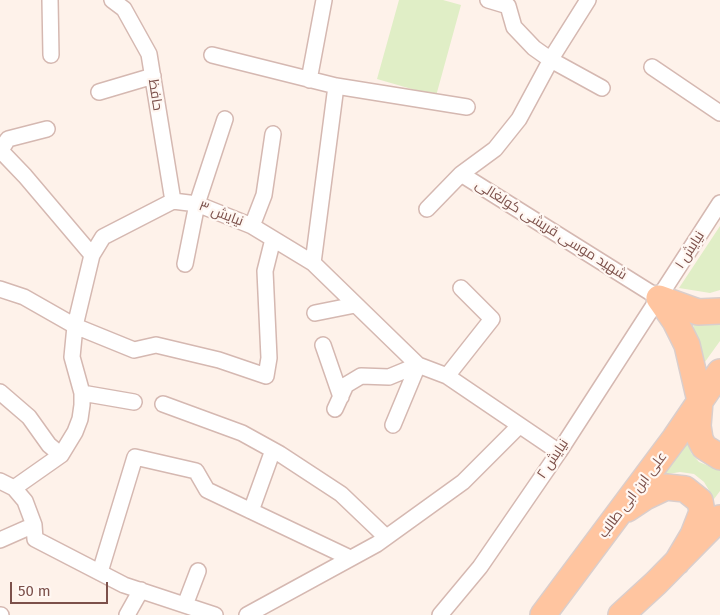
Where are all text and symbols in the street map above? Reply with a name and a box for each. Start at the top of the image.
street label: حافظ [144,78,166,112]
street label: شهید موسی قریشی کولغالی [472,176,630,284]
street label: نیایش ۳ [196,198,246,230]
street label: نیایش ۱ [672,228,708,272]
street label: نیایش ۲ [534,436,572,482]
street label: علی ابن ابی طالب [595,449,671,541]
scale bar [12,572,110,604]
text: 50 m [18,582,51,600]

